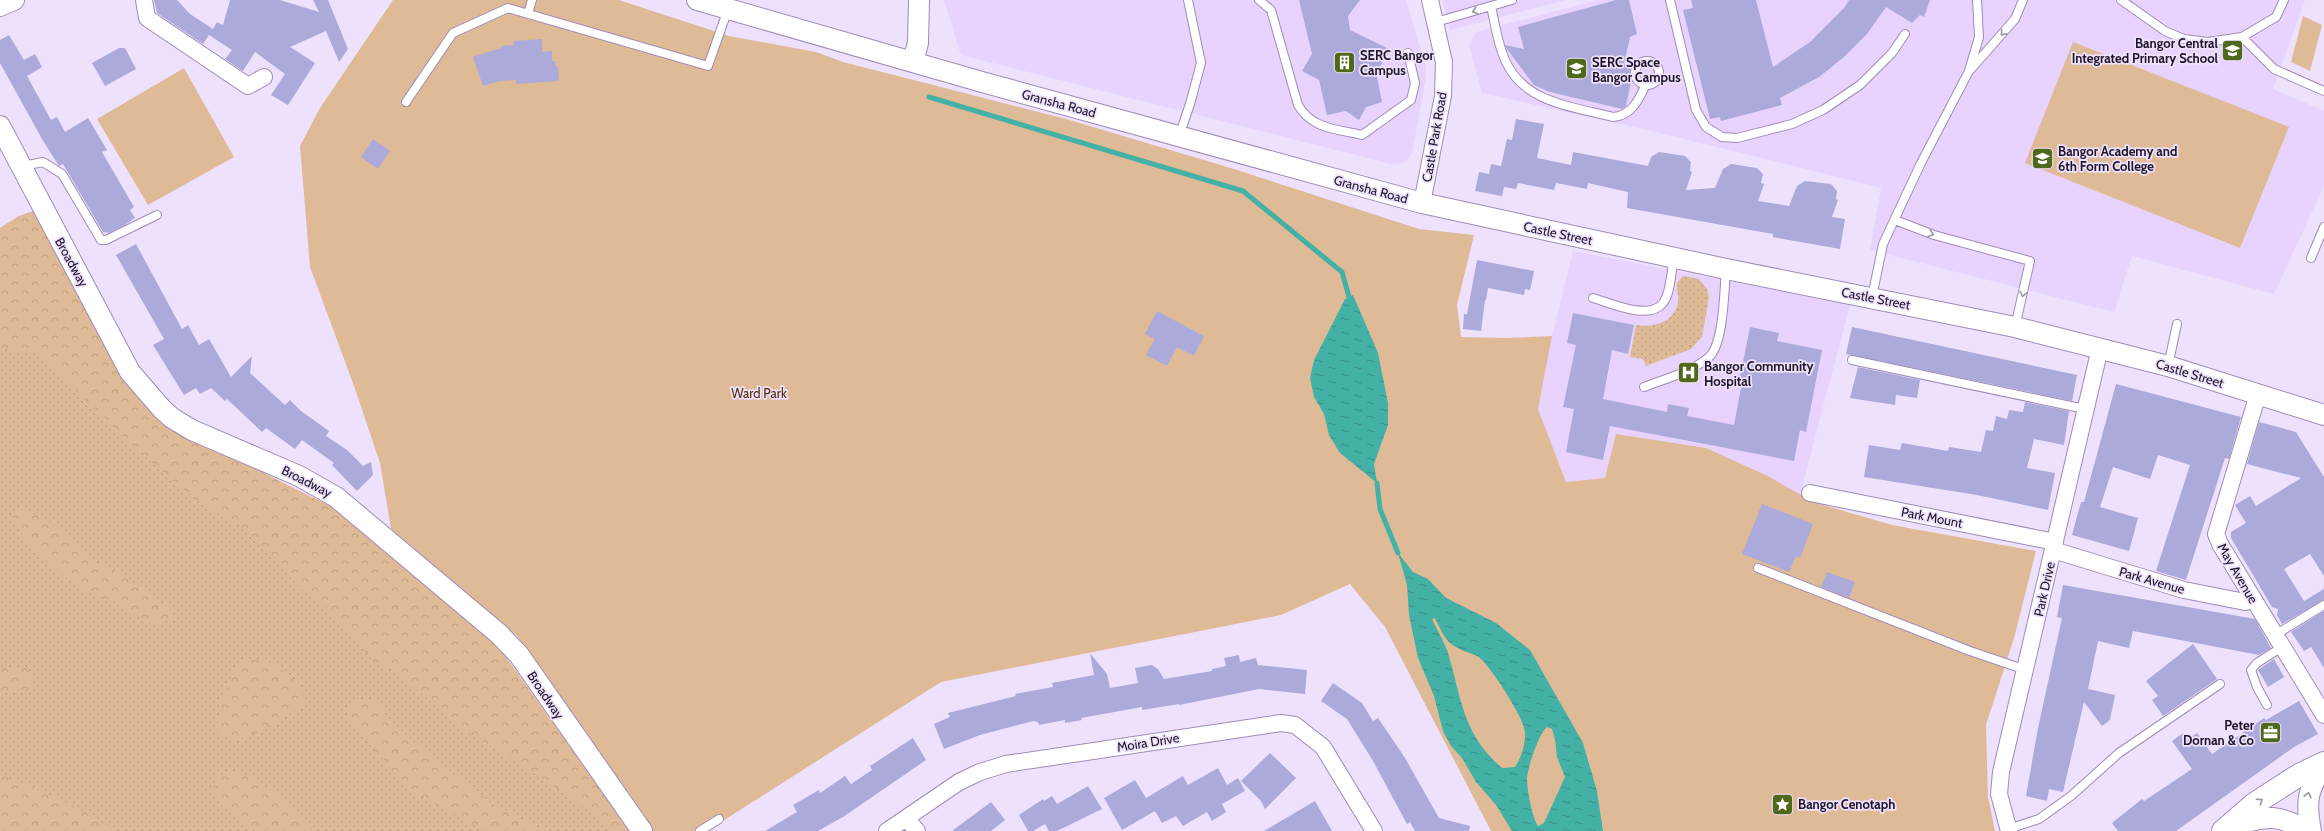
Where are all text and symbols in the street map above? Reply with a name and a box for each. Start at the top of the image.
one-way arrow [1471,6,1478,15]
one-way arrow [2001,28,2008,36]
place label: Bangor Central Integrated Primary School [2072,35,2219,66]
school or university icon: Bangor Central Integrated Primary School [2220,37,2246,63]
place label: SERC Bangor Campus [1360,47,1435,78]
building icon: SERC Bangor Campus [1332,49,1358,75]
place label: SERC Space Bangor Campus [1592,54,1681,85]
school or university icon: SERC Space Bangor Campus [1564,56,1590,82]
street label: Gransha Road [1020,85,1098,121]
street label: Castle Park Road [1418,91,1450,183]
place label: Bangor Academy and 6th Form College [2058,143,2177,174]
school or university icon: Bangor Academy and 6th Form College [2030,145,2056,171]
street label: Gransha Road [1332,171,1410,207]
street label: Castle Street [1522,218,1595,248]
one-way arrow [1927,229,1934,237]
street label: Broadway [52,234,92,290]
street label: Castle Street [1840,283,1912,313]
one-way arrow [2019,290,2028,297]
street label: Castle Street [2154,355,2226,391]
place label: Bangor Community Hospital [1704,358,1814,389]
hospital icon: Bangor Community Hospital [1676,360,1702,386]
park label: Ward Park [731,385,787,401]
street label: Broadway [279,462,335,501]
street label: Park Mount [1900,503,1965,531]
street label: May Avenue [2214,540,2262,606]
street label: Park Drive [2030,560,2058,618]
street label: Park Avenue [2117,563,2187,597]
street label: Broadway [524,668,568,722]
place label: Peter Dornan & Co [2183,717,2255,748]
office icon: Peter Dornan & Co [2257,719,2283,745]
street label: Moira Drive [1116,729,1181,755]
place icon: Bangor Cenotaph [1770,791,1796,817]
one-way arrow [2304,792,2312,798]
place label: Bangor Cenotaph [1798,796,1895,812]
one-way arrow [2256,798,2263,806]

